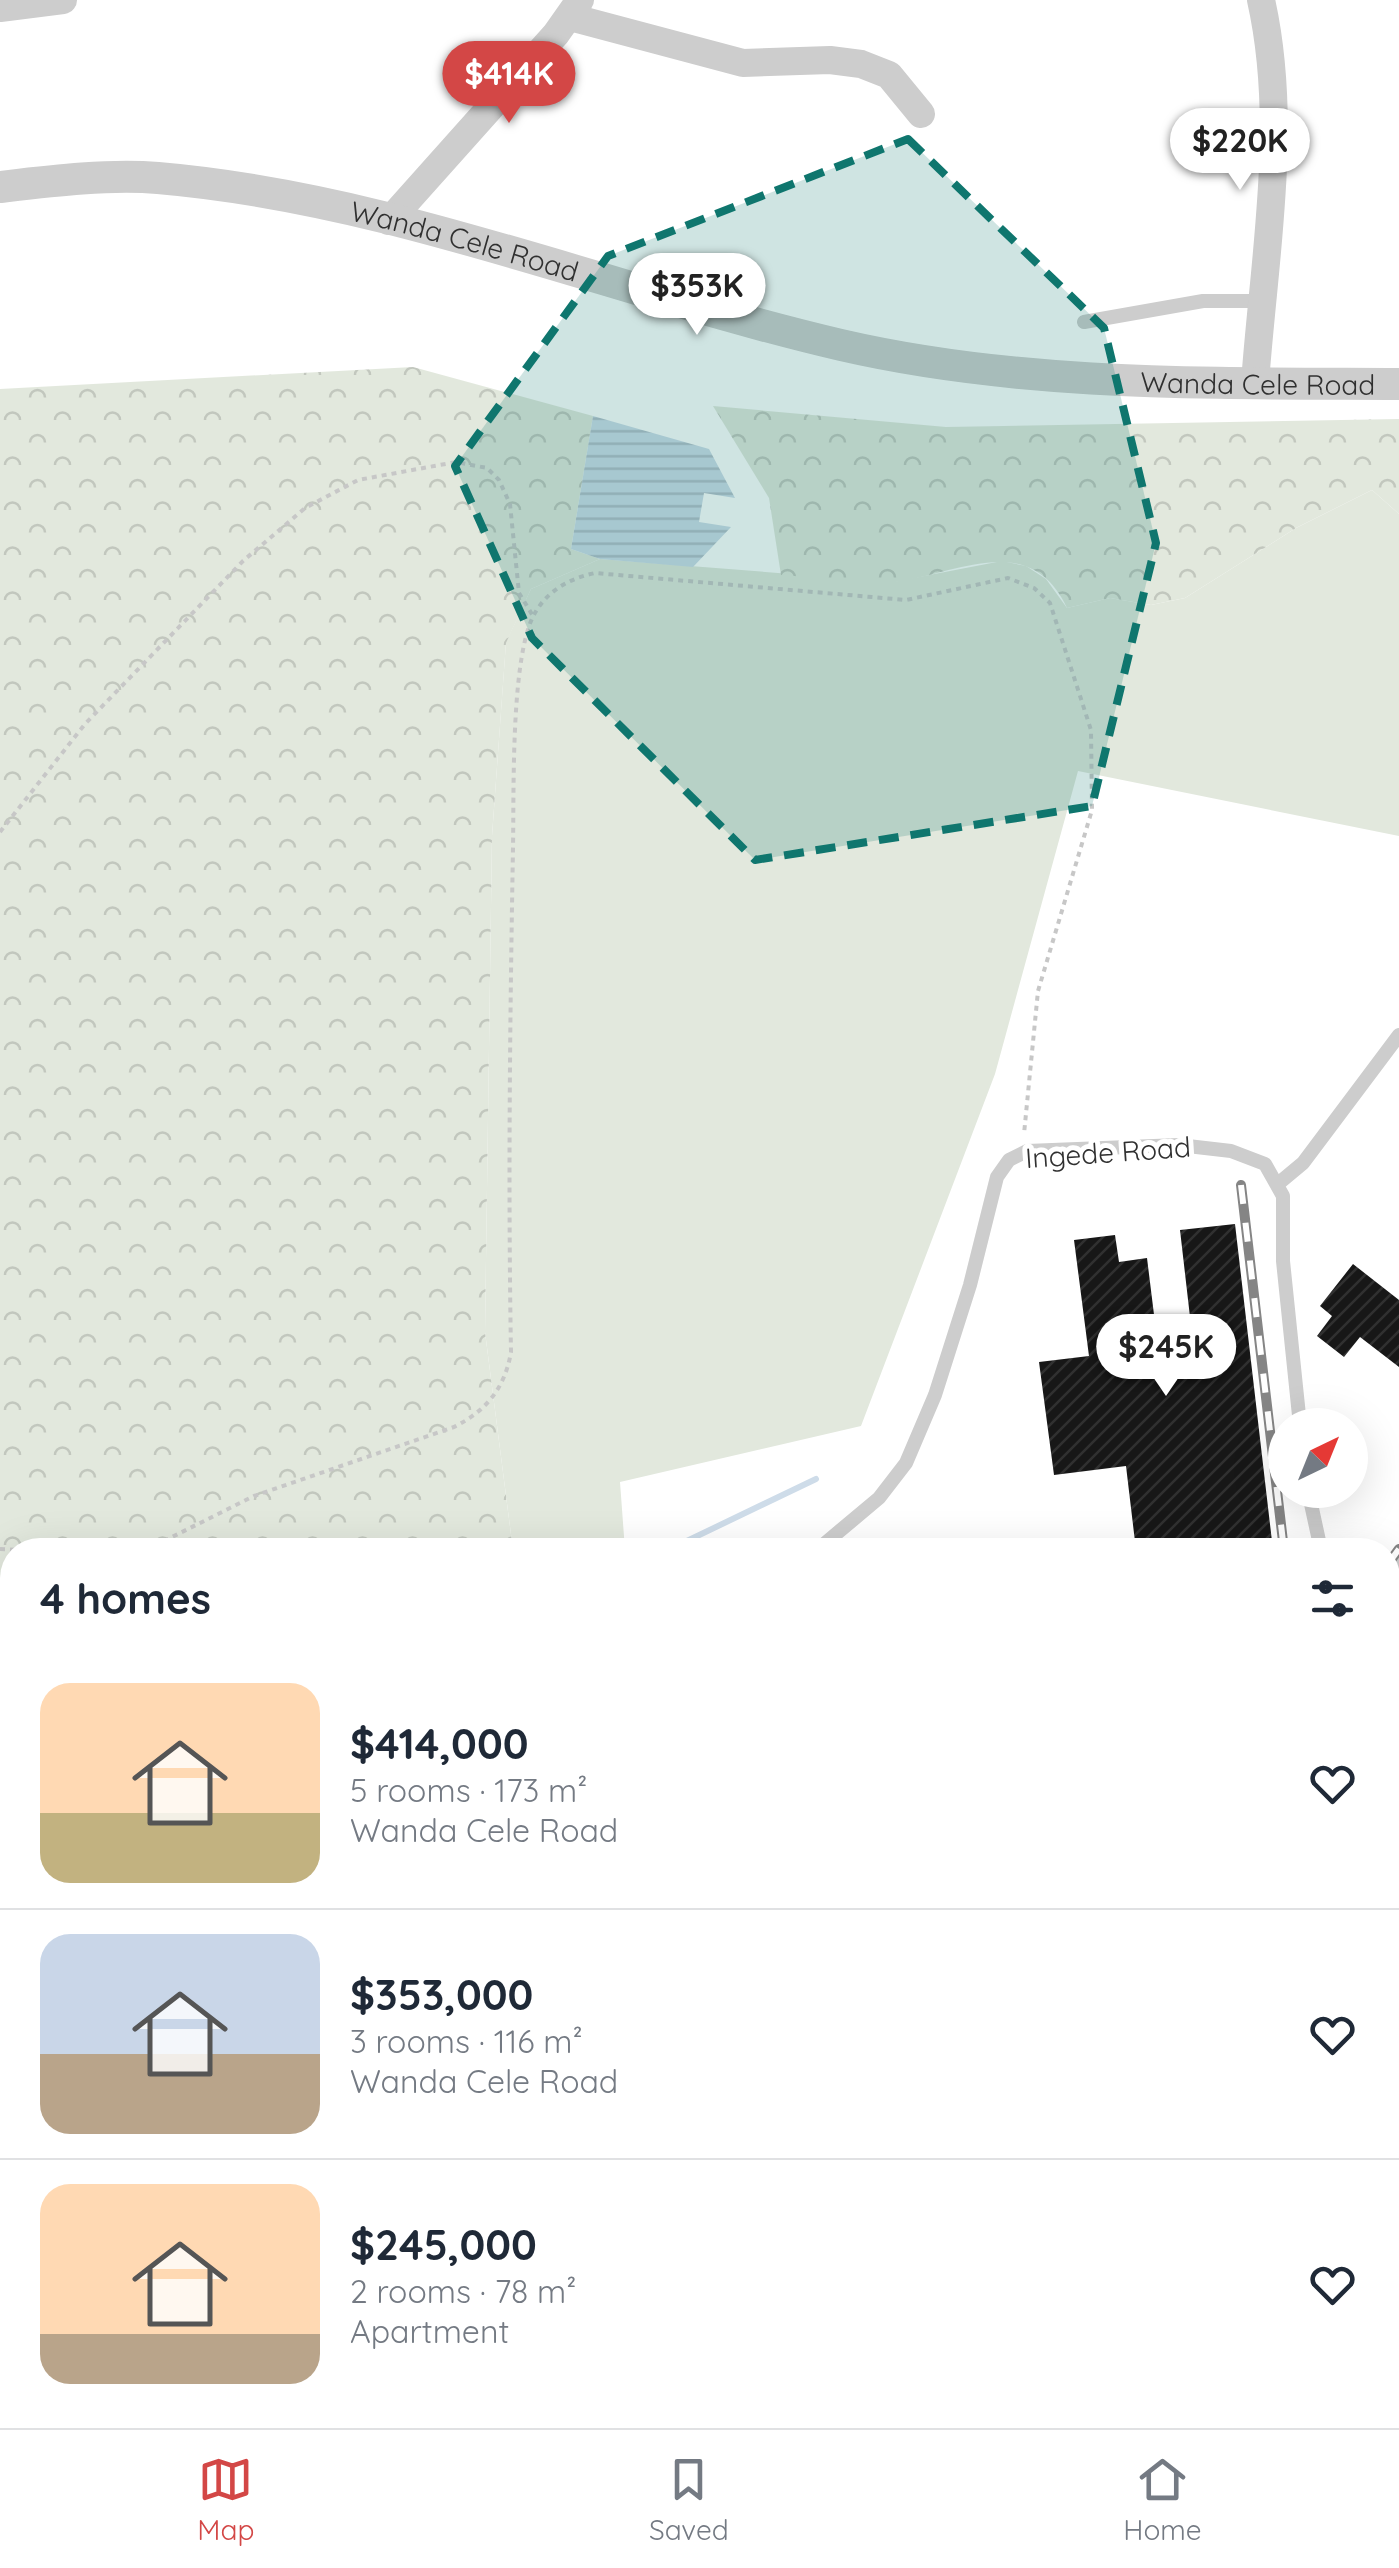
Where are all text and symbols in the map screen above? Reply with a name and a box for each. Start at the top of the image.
pin: $414K [439,41,579,126]
text: $414K [464,53,554,93]
pin: $220K [1170,108,1310,193]
text: $220K [1192,120,1288,160]
street label: Wanda Cele Road [347,192,583,288]
pin: $353K [627,253,767,338]
text: $353K [651,265,743,305]
street label: Wanda Cele Road [1140,363,1375,401]
street label: Ingede Road [1024,1129,1192,1175]
pin: $245K [1096,1314,1236,1399]
text: $245K [1118,1326,1214,1366]
north arrow [1268,1408,1368,1508]
map controls [1268,1408,1368,1508]
icon: filters [1305,1571,1360,1626]
text: 4 homes [40,1572,211,1625]
text: $414,000 [350,1717,528,1770]
icon: home [120,1723,240,1843]
icon: heart [1305,1756,1360,1811]
text: 5 rooms · 173 m² [350,1770,587,1810]
text: Wanda Cele Road [350,1810,618,1850]
text: $353,000 [350,1968,533,2021]
icon: home [120,1974,240,2094]
icon: heart [1305,2007,1360,2062]
text: 3 rooms · 116 m² [350,2021,583,2061]
text: Wanda Cele Road [350,2061,618,2101]
text: $245,000 [350,2218,537,2271]
icon: home [120,2224,240,2344]
icon: heart [1305,2257,1360,2312]
text: 2 rooms · 78 m² [350,2271,576,2311]
text: Apartment [350,2311,509,2351]
tab: Map [197,2452,254,2547]
tab: Saved [649,2452,729,2547]
tab: Home [1123,2452,1202,2547]

